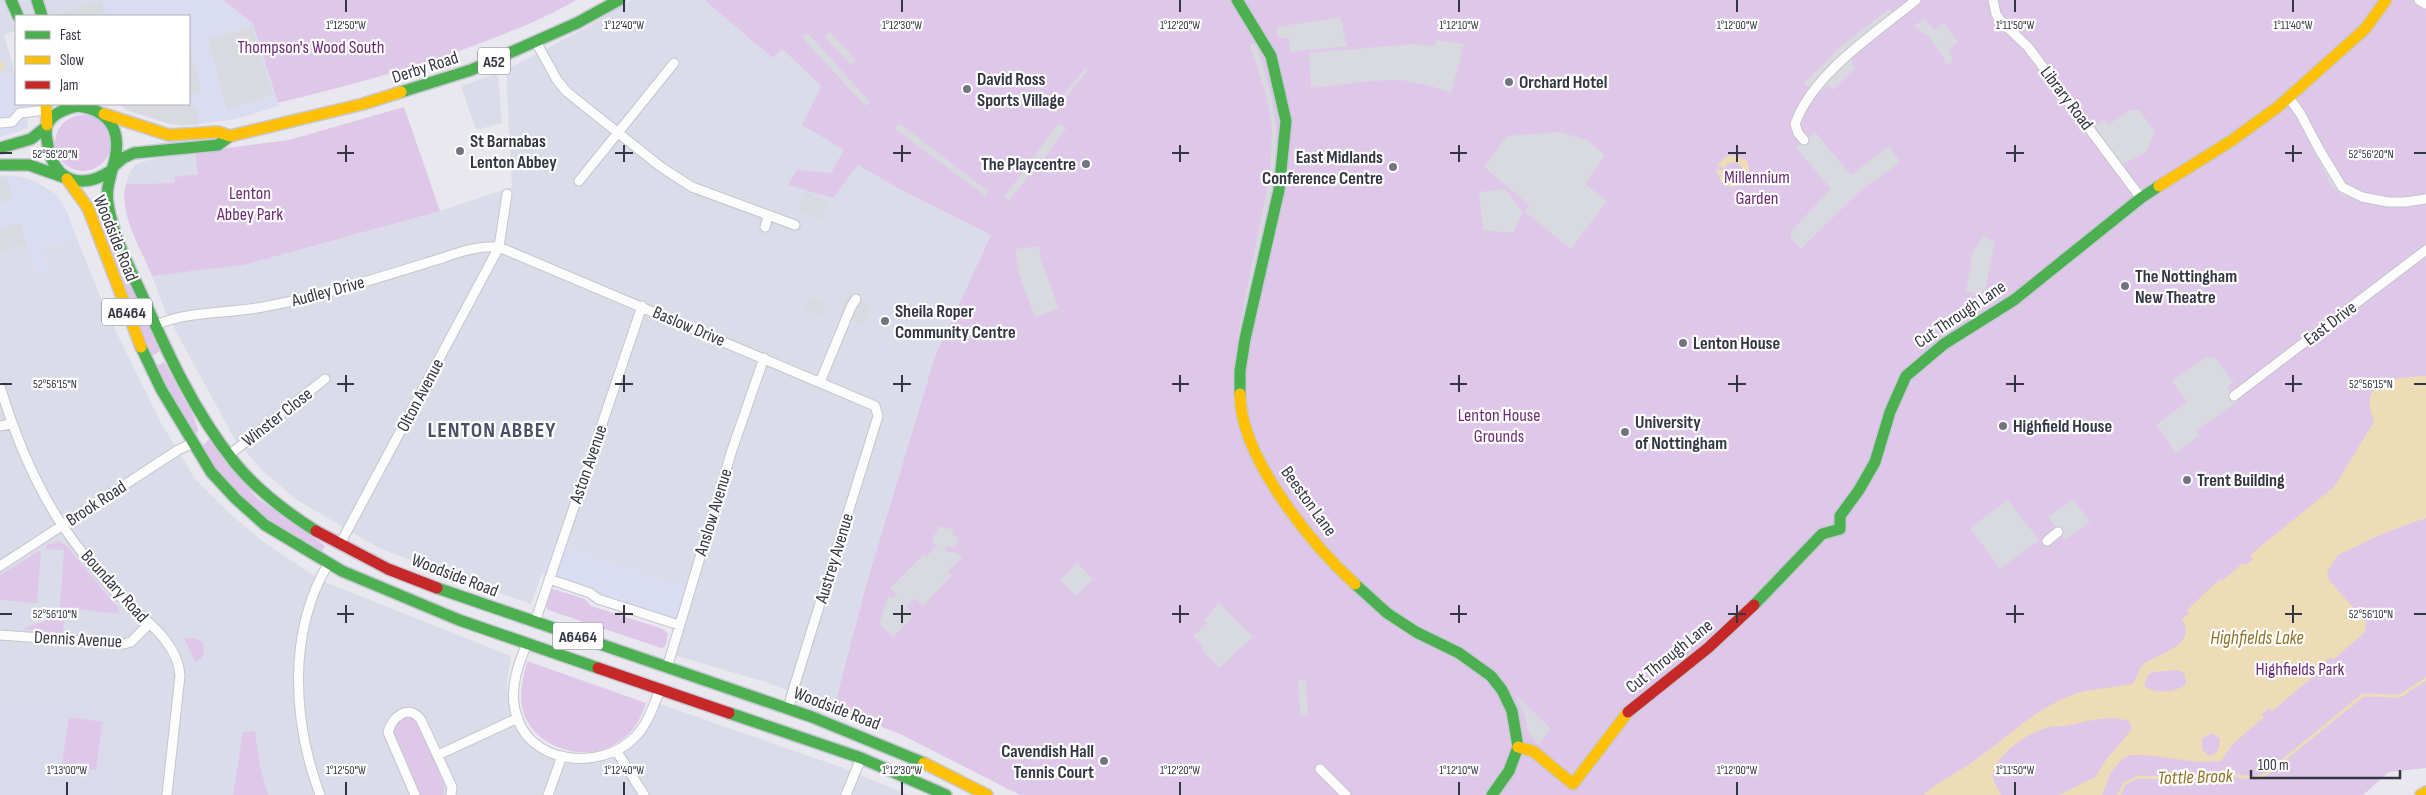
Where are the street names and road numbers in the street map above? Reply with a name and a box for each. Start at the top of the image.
street label: Derby Road [389,47,461,88]
road number: A52 [478,48,510,74]
street label: Library Road [2036,62,2097,134]
street label: Woodside Road [89,192,142,284]
street label: Audley Drive [288,272,367,312]
street label: Cut Through Lane [1911,276,2010,353]
street label: East Drive [2300,297,2361,350]
road number: A6464 [102,298,152,326]
street label: Baslow Drive [649,302,728,351]
street label: Olton Avenue [392,355,448,435]
street label: Winster Close [238,384,317,451]
street label: Aston Avenue [565,422,612,507]
street label: Beeston Lane [1276,462,1341,540]
street label: Anslow Avenue [690,466,737,559]
street label: Brook Road [62,476,130,531]
street label: Austrey Avenue [811,511,858,607]
street label: Boundary Road [77,546,153,627]
street label: Woodside Road [408,549,501,602]
street label: Cut Through Lane [1622,615,1717,698]
road number: A6464 [553,622,603,650]
street label: Dennis Avenue [33,627,123,652]
street label: Woodside Road [790,682,883,735]

